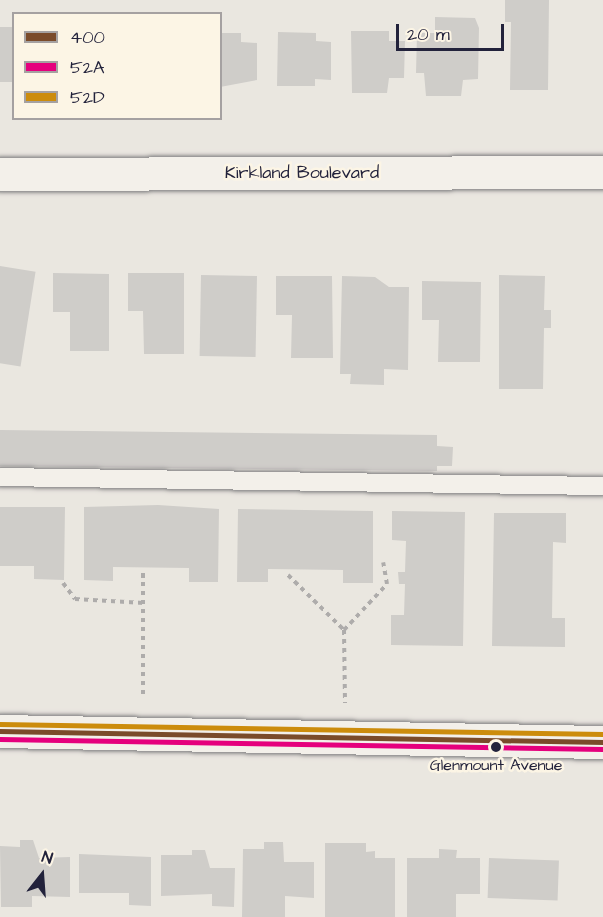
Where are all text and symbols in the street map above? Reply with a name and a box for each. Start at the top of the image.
legend [12,12,222,120]
scale bar [399,12,507,50]
text: 20 m [407,22,450,47]
text: 400 [70,25,105,50]
text: 52A [70,55,105,80]
text: 52D [70,85,105,110]
street label: Kirkland Boulevard [225,162,379,184]
marker: Glenmount Avenue [490,741,502,753]
place label: Glenmount Avenue [430,755,562,775]
north arrow [12,845,72,905]
text: N [39,846,55,870]

